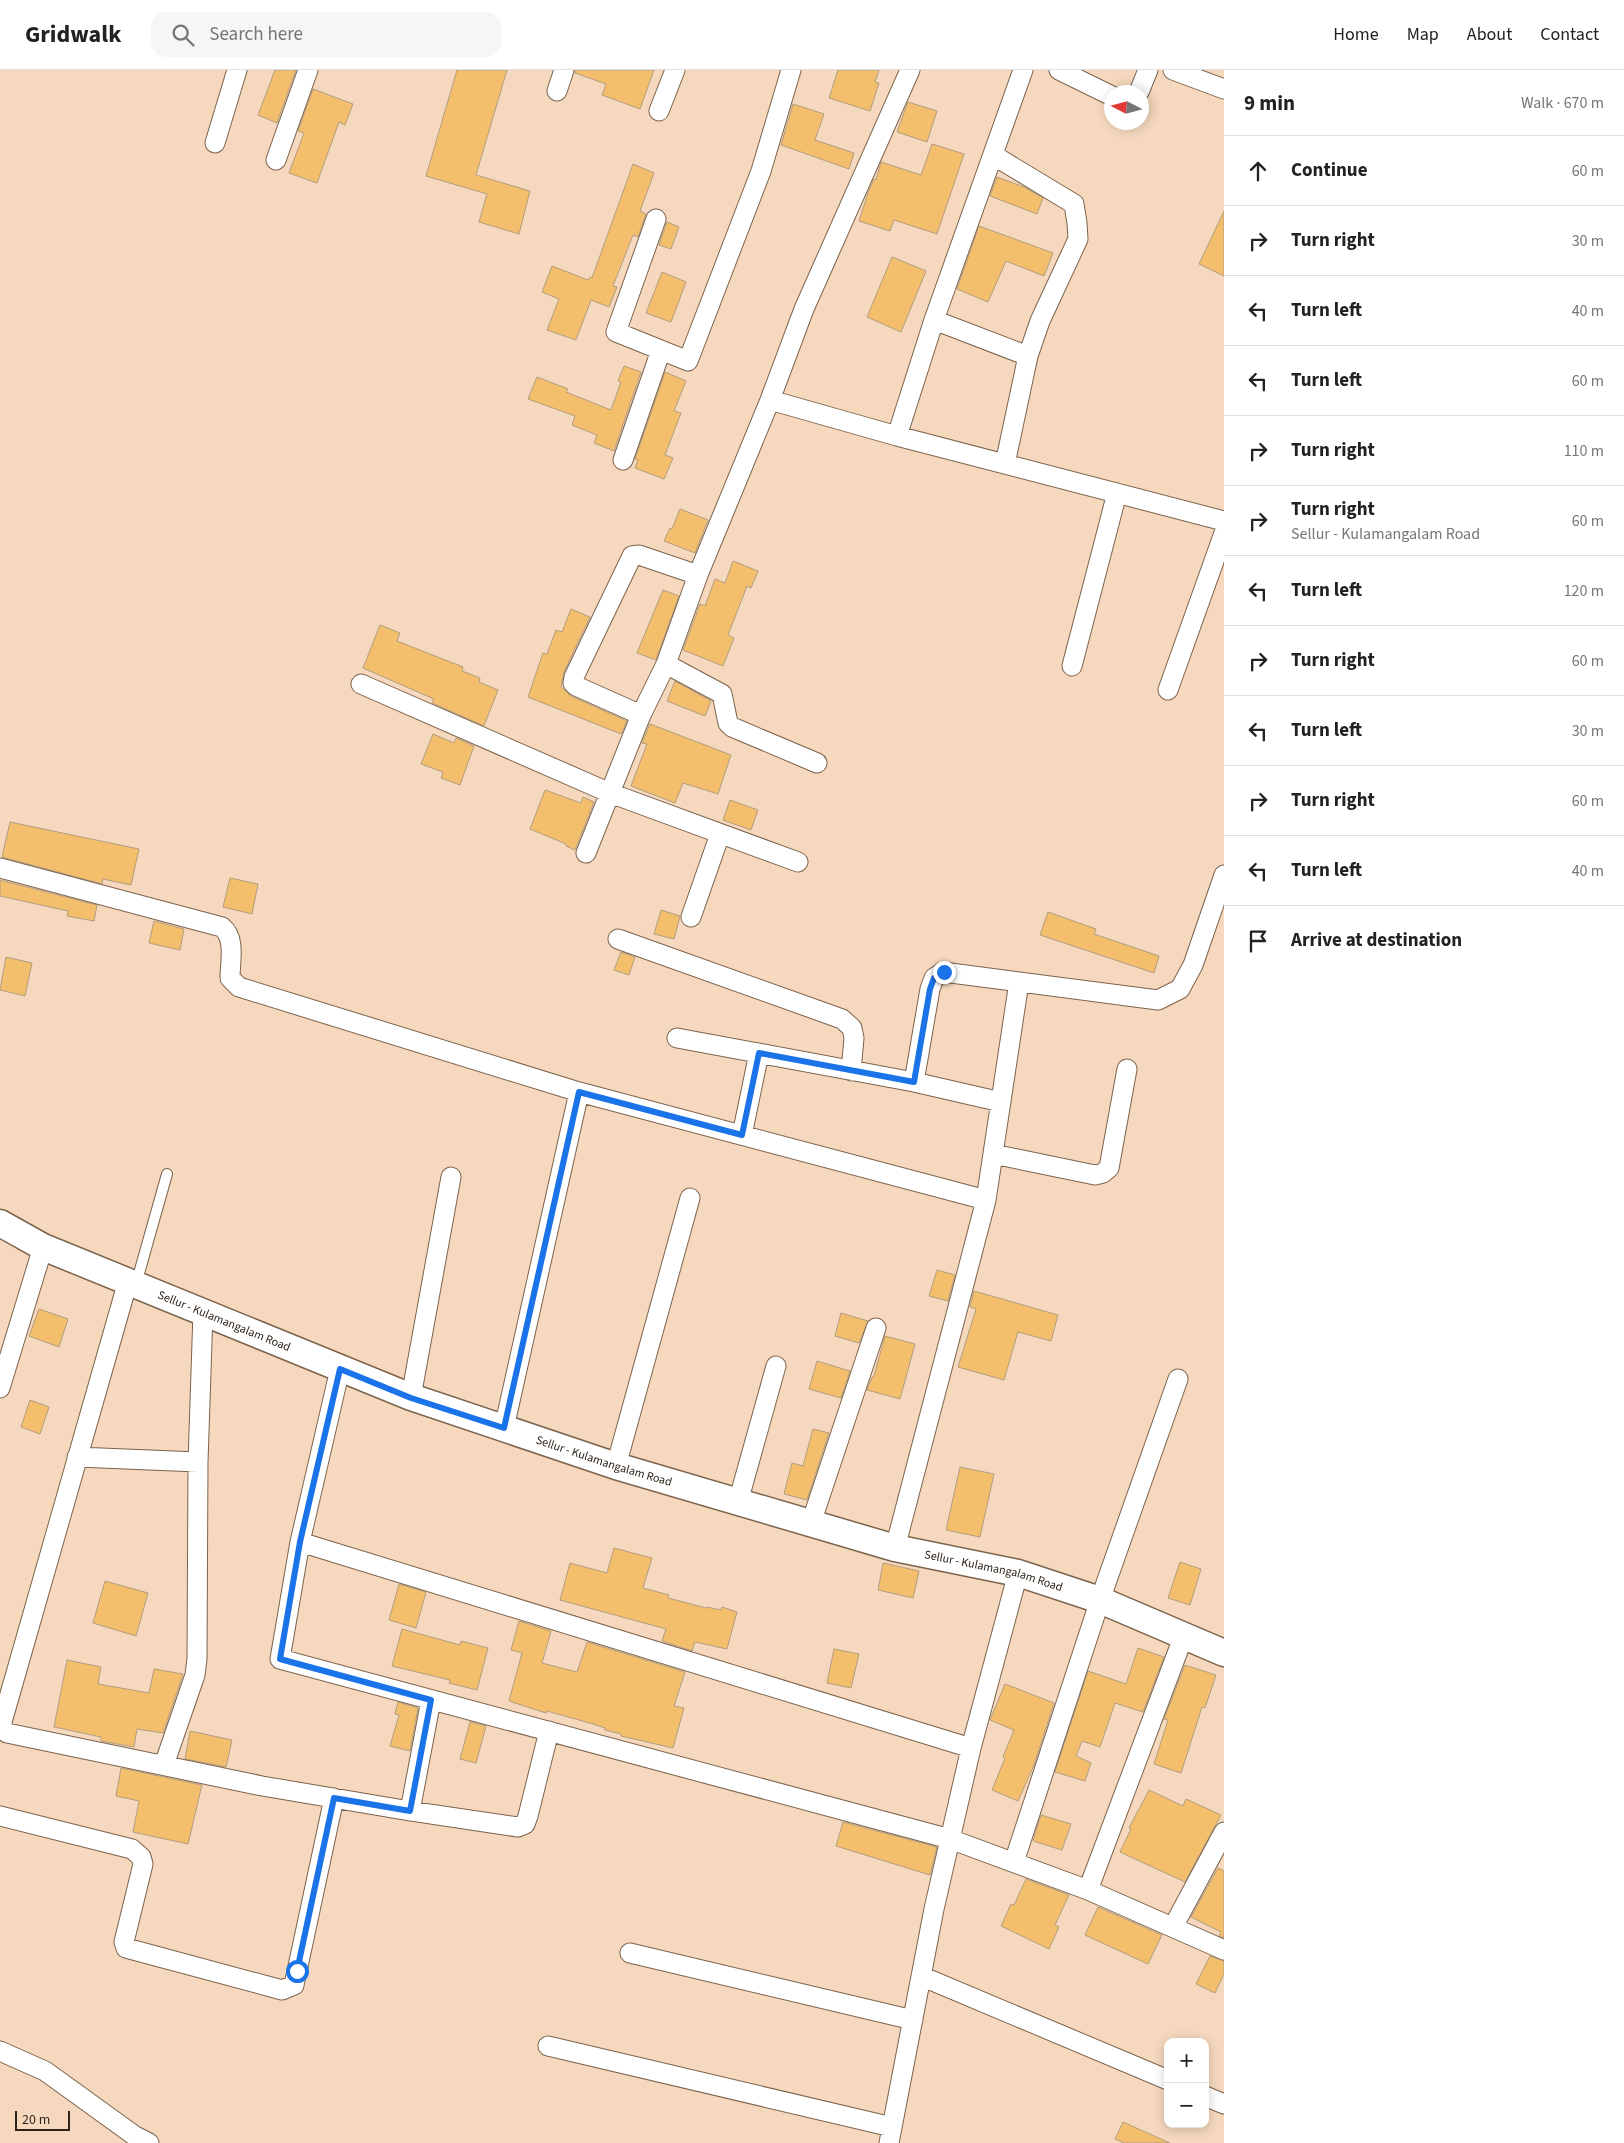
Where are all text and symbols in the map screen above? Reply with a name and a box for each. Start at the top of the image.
search box [151,12,501,57]
text: Gridwalk [25,17,121,52]
icon: search [169,21,197,49]
text: Search here [209,21,303,48]
text: Home [1333,22,1379,47]
text: Map [1407,22,1439,47]
text: About [1467,22,1512,47]
text: Contact [1540,22,1599,47]
north arrow [1104,85,1149,130]
text: 9 min [1244,88,1295,118]
text: Walk · 670 m [1521,92,1604,114]
icon: ahead [1244,157,1272,185]
text: Continue [1291,157,1368,184]
text: 60 m [1572,160,1604,182]
icon: right [1244,227,1272,255]
text: Turn right [1291,227,1375,254]
text: 30 m [1572,230,1604,252]
icon: left [1244,297,1272,325]
text: Turn left [1291,297,1362,324]
text: 40 m [1572,300,1604,322]
icon: left [1244,367,1272,395]
text: Turn left [1291,367,1362,394]
text: 60 m [1572,370,1604,392]
icon: right [1244,437,1272,465]
text: Turn right [1291,437,1375,464]
text: 110 m [1564,440,1604,462]
text: Turn right [1291,496,1375,523]
icon: right [1244,507,1272,535]
text: 60 m [1572,510,1604,532]
text: Sellur - Kulamangalam Road [1291,523,1480,545]
icon: left [1244,577,1272,605]
text: Turn left [1291,577,1362,604]
text: 120 m [1564,580,1604,602]
icon: right [1244,647,1272,675]
text: Turn right [1291,647,1375,674]
text: 60 m [1572,650,1604,672]
icon: left [1244,717,1272,745]
text: Turn left [1291,717,1362,744]
text: 30 m [1572,720,1604,742]
icon: right [1244,787,1272,815]
text: Turn right [1291,787,1375,814]
text: 60 m [1572,790,1604,812]
icon: left [1244,857,1272,885]
text: Turn left [1291,857,1362,884]
text: 40 m [1572,860,1604,882]
icon: arrive [1244,927,1272,955]
text: Arrive at destination [1291,927,1462,954]
route end [933,961,956,984]
street label: Sellur - Kulamangalam Road [155,1287,293,1356]
street label: Sellur - Kulamangalam Road [534,1432,674,1491]
street label: Sellur - Kulamangalam Road [923,1546,1065,1596]
route start [286,1960,309,1983]
map controls [1164,2038,1209,2128]
button: + [1164,2038,1209,2083]
button: − [1164,2083,1209,2128]
scale bar [15,2108,70,2131]
text: 20 m [22,2110,50,2130]

